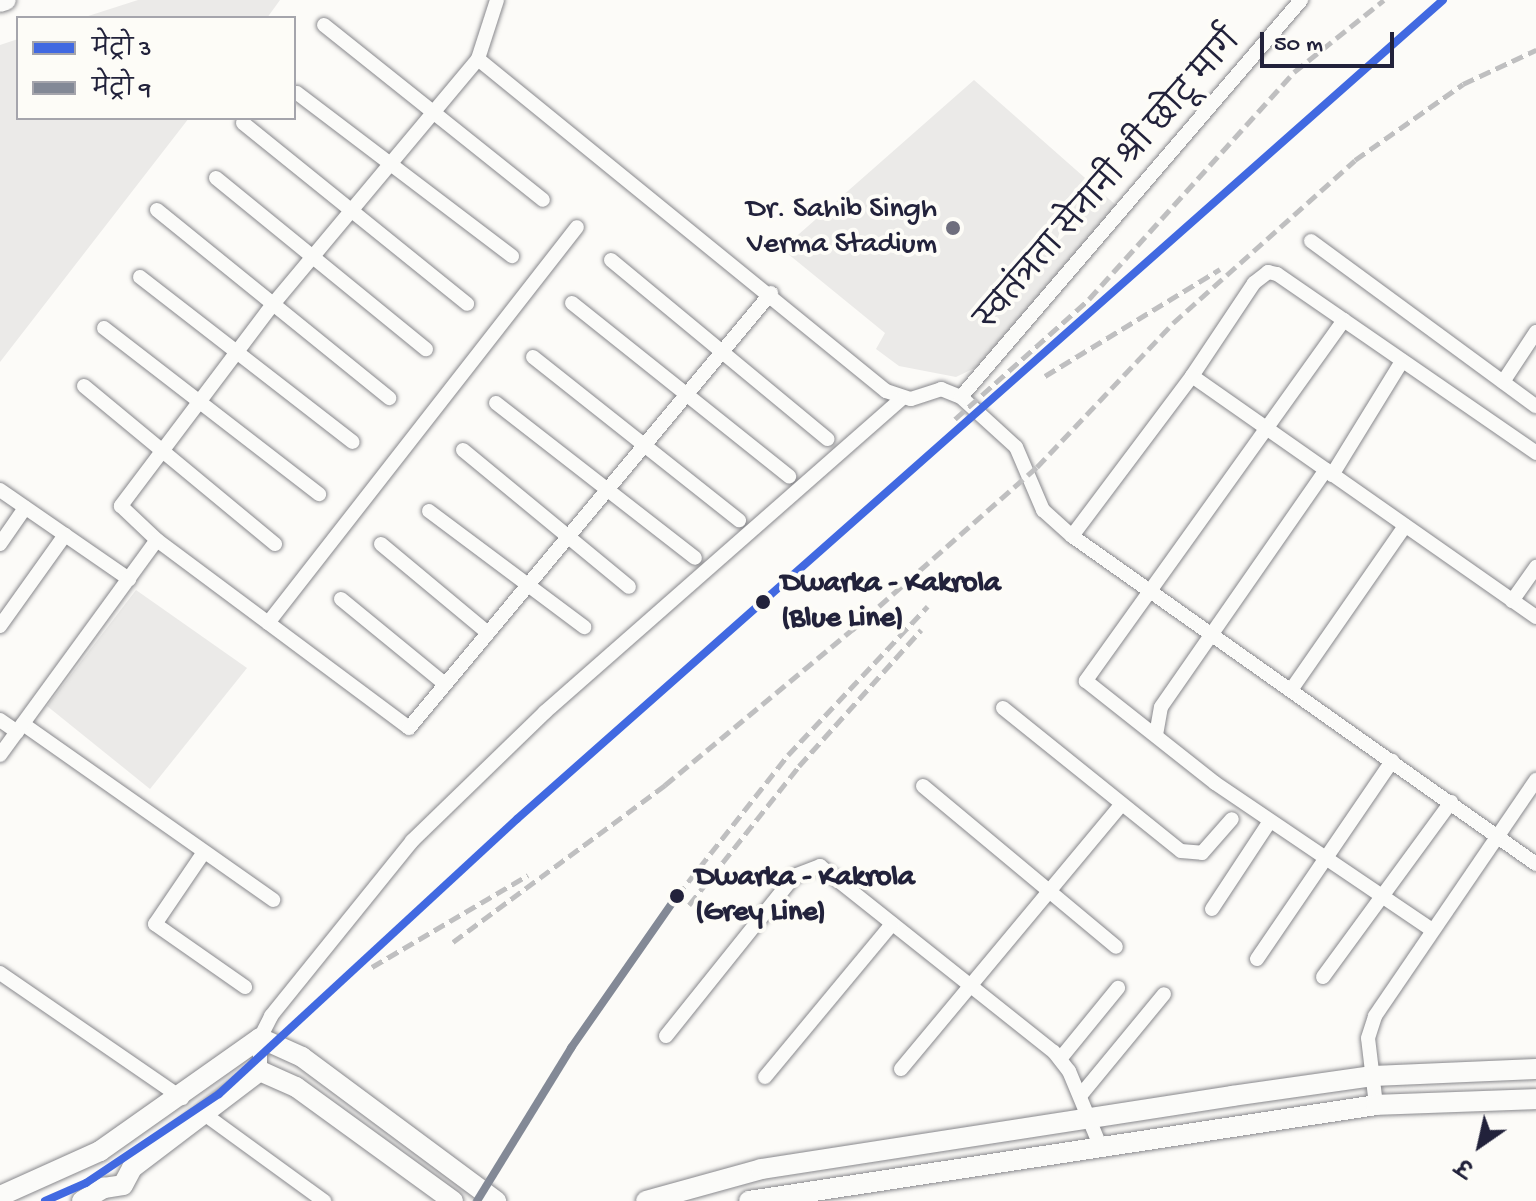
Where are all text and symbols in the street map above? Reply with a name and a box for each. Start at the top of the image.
legend [16,16,296,120]
scale bar [1264,16,1398,66]
street label: स्वतंत्रता सेनानी श्री छोटू मार्ग [971,25,1251,339]
text: 50 m [1274,31,1323,60]
text: मेट्रो 3 [92,36,151,65]
text: मेट्रो 9 [92,76,151,105]
place label: Dr. Sahib Singh Verma Stadium [746,193,937,264]
marker: Dr. Sahib Singh Verma Stadium [944,219,962,237]
place label: Dwarka - Kakrola (Blue Line) [781,567,1001,638]
marker: Dwarka - Kakrola (Blue Line) [752,591,774,613]
place label: Dwarka - Kakrola (Grey Line) [695,861,915,932]
marker: Dwarka - Kakrola (Grey Line) [666,885,688,907]
north arrow [1440,1105,1520,1185]
text: उ [1453,1150,1480,1180]

